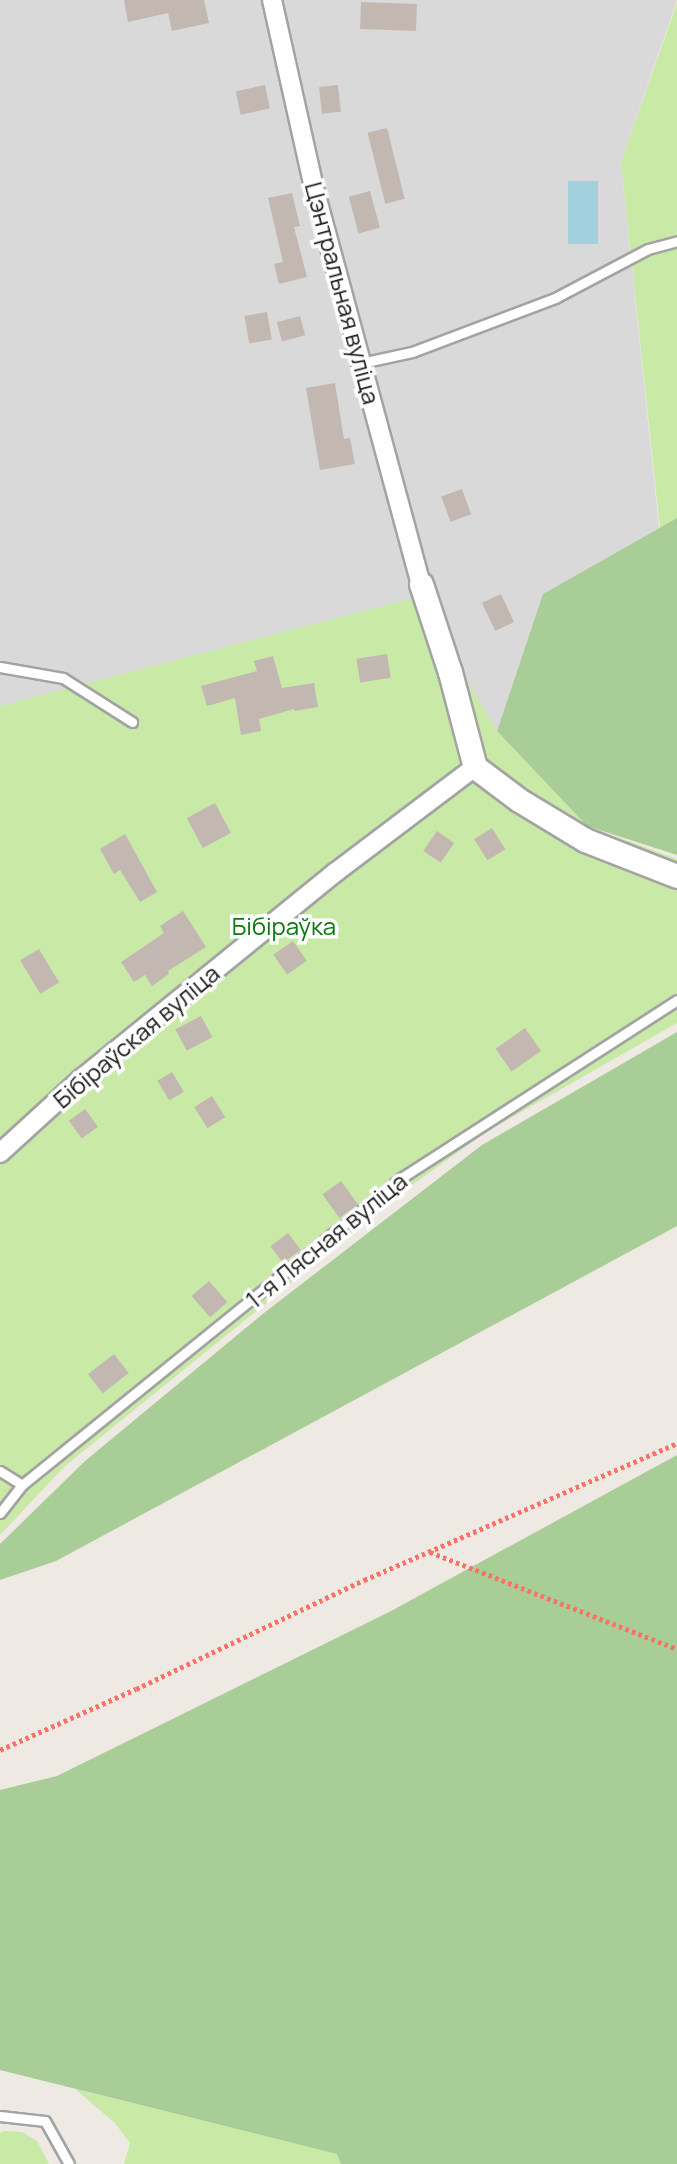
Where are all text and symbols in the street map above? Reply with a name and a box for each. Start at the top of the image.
street label: Цэнтральная вуліца [299,179,387,407]
park label: Бібіраўка [232,912,336,940]
street label: Бібіраўская вуліца [47,958,225,1114]
street label: 1-я Лясная вуліца [240,1166,412,1314]

